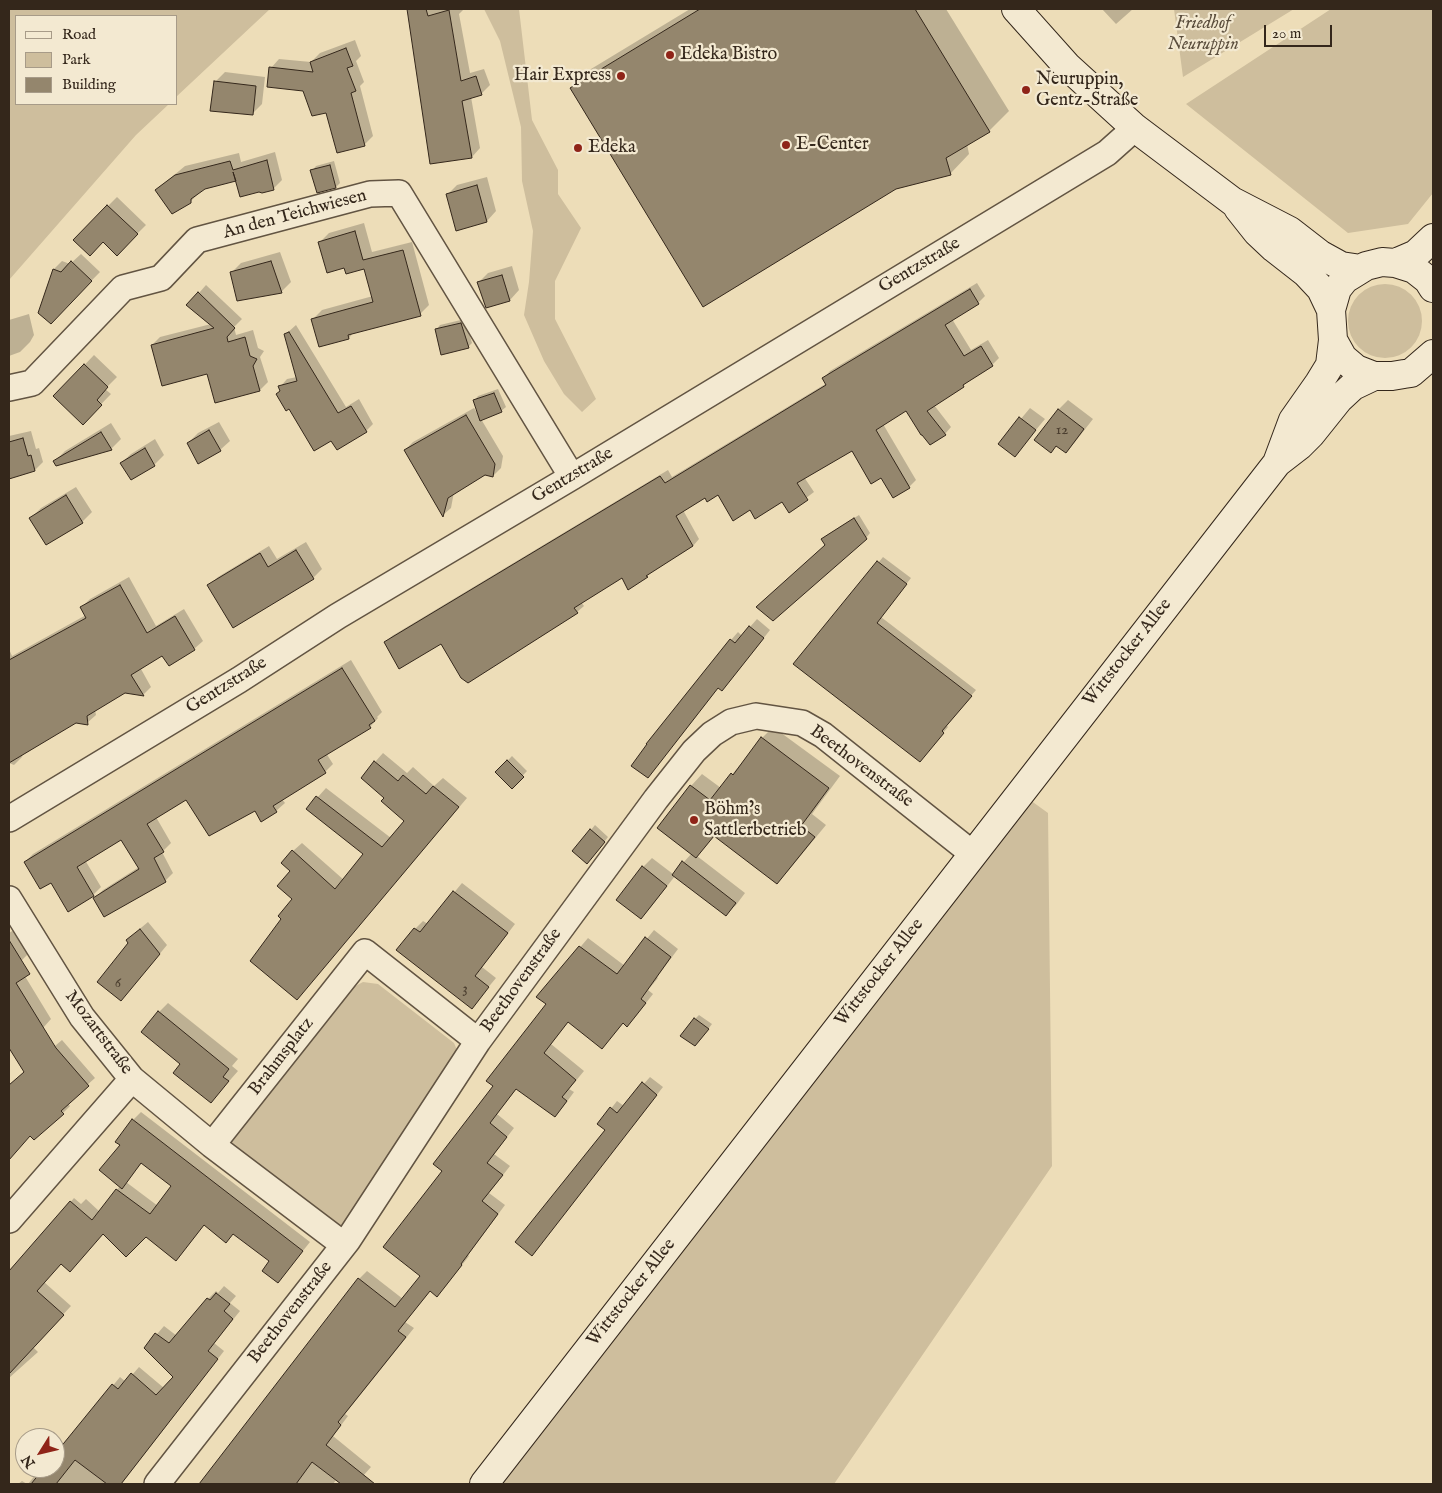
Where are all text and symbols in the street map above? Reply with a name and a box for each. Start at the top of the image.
park label: Friedhof Neuruppin [1167,13,1239,56]
legend [15,15,178,105]
scale bar [1267,15,1334,47]
text: 20 m [1272,24,1301,43]
text: Road [62,25,96,44]
place label: Edeka Bistro [680,44,777,66]
marker: Edeka Bistro [664,49,676,61]
text: Park [62,50,91,69]
place label: Hair Express [514,65,611,87]
place label: Neuruppin, Gentz-Straße [1036,69,1138,112]
marker: Hair Express [615,70,627,82]
text: Building [62,75,116,94]
marker: Neuruppin, Gentz-Straße [1020,84,1032,96]
place label: E-Center [796,134,869,156]
place label: Edeka [588,137,636,159]
marker: E-Center [780,139,792,151]
marker: Edeka [572,142,584,154]
street label: An den Teichwiesen [221,185,369,245]
street label: Gentzstraße [875,233,965,299]
house number: 12 [1056,422,1068,440]
street label: Gentzstraße [528,443,618,509]
street label: Wittstocker Allee [1079,595,1177,711]
street label: Gentzstraße [183,653,271,719]
street label: Beethovenstraße [805,721,917,813]
place label: Böhm’s Sattlerbetrieb [704,799,806,842]
marker: Böhm’s Sattlerbetrieb [688,814,700,826]
street label: Wittstocker Allee [831,915,929,1031]
street label: Beethovenstraße [477,925,567,1037]
house number: 6 [115,975,121,993]
house number: 3 [462,981,468,999]
street label: Mozartstraße [59,987,137,1079]
street label: Brahmsplatz [245,1014,319,1100]
street label: Wittstocker Allee [583,1235,681,1351]
street label: Beethovenstraße [244,1258,338,1368]
north arrow [15,1428,65,1478]
text: N [18,1451,40,1471]

